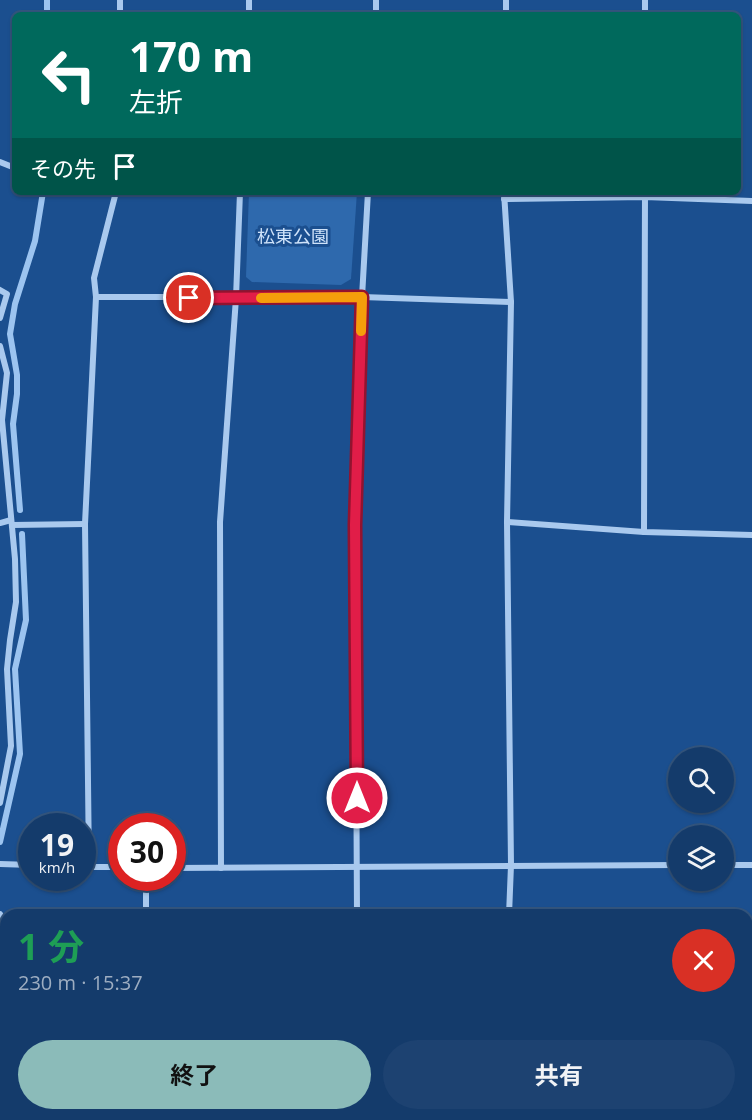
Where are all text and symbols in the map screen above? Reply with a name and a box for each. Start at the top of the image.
text: 170 m [129,27,253,84]
icon: left [30,36,108,114]
text: 左折 [129,83,183,120]
icon: arrive [108,150,141,183]
text: その先 [30,153,96,183]
park label: 松東公園 [257,224,329,248]
pin [163,272,214,323]
icon: arrive [172,281,205,314]
map controls [668,747,734,891]
button: search [668,747,734,813]
position arrow [325,766,389,830]
speed limit sign: 30 [108,813,186,891]
text: 19 [40,824,74,865]
button: layers [668,825,734,891]
text: km/h [39,857,75,877]
text: 1 分 [18,922,84,971]
button: close [672,929,735,992]
text: 230 m · 15:37 [18,969,143,996]
button: 終了 [18,1040,371,1109]
button: 共有 [383,1040,735,1109]

